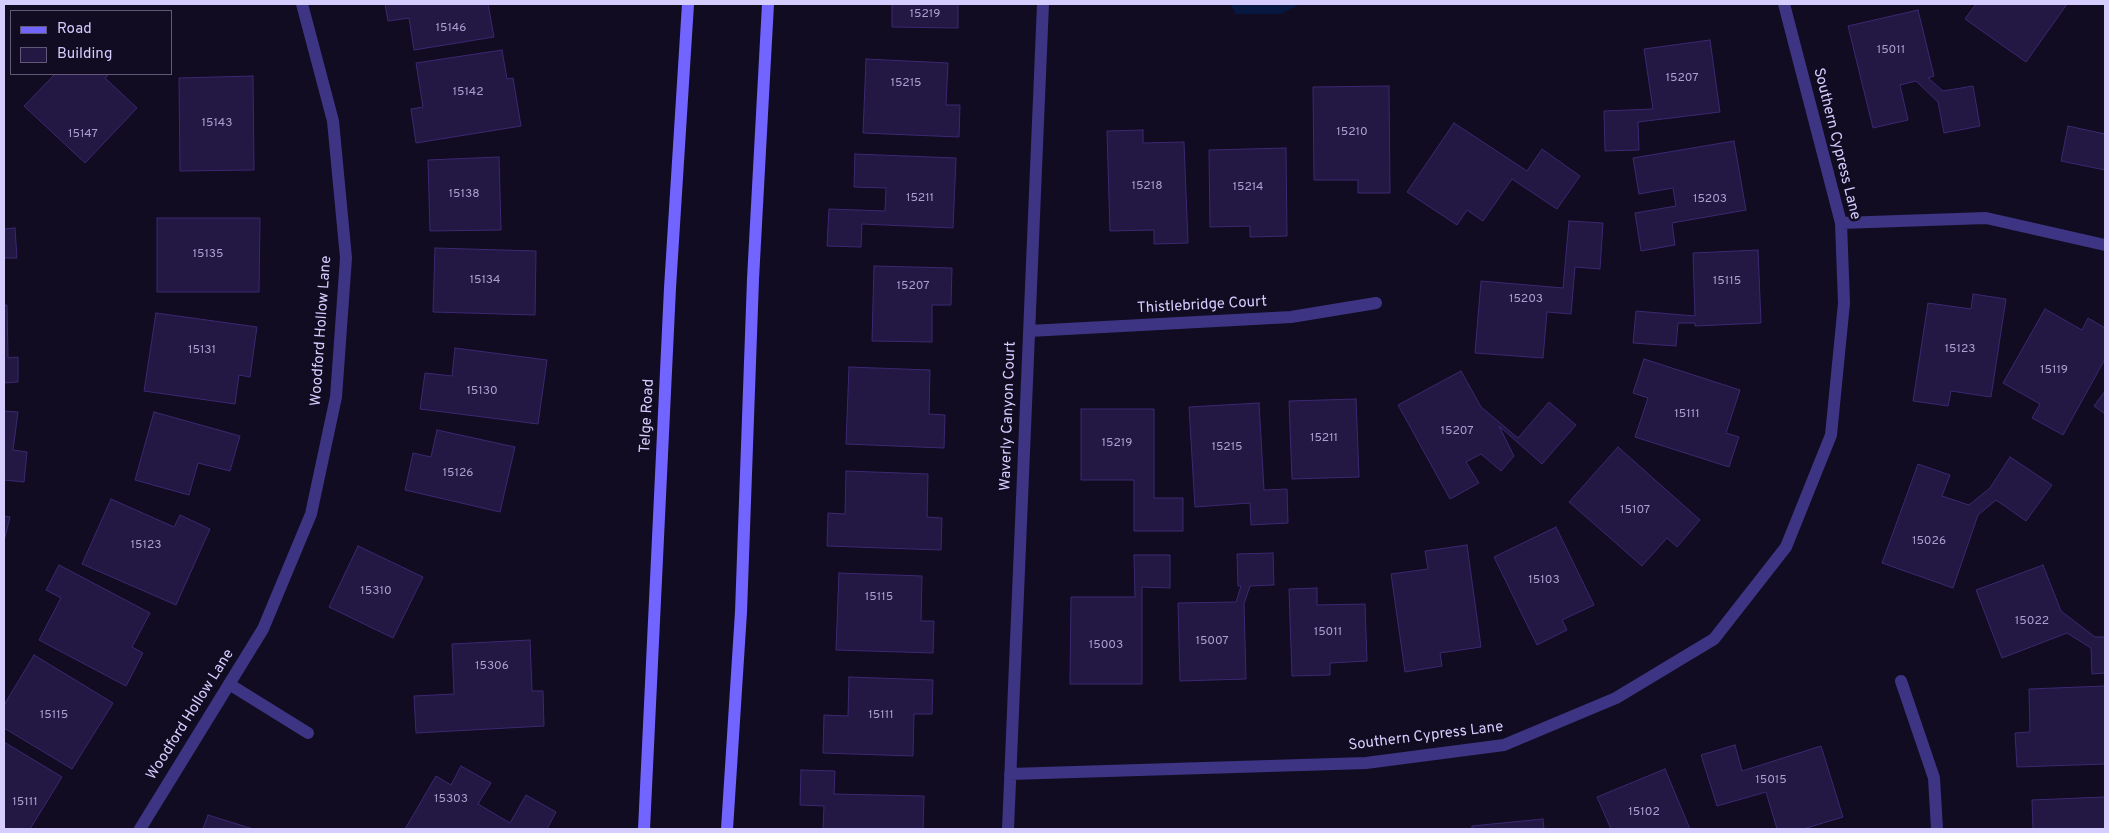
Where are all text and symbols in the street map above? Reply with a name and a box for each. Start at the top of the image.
house number: 15219 [910,8,940,22]
legend [10,10,172,75]
text: Road [57,20,92,39]
house number: 15146 [436,22,466,36]
house number: 15011 [1877,44,1905,58]
text: Building [57,45,112,64]
street label: Southern Cypress Lane [1808,66,1864,222]
house number: 15207 [1666,72,1698,86]
house number: 15215 [890,77,922,91]
house number: 15142 [453,86,483,100]
house number: 15143 [202,117,232,131]
house number: 15210 [1336,126,1368,140]
house number: 15147 [68,128,98,142]
house number: 15218 [1131,180,1163,194]
house number: 15214 [1233,181,1263,195]
house number: 15138 [449,188,479,202]
house number: 15211 [906,192,934,206]
house number: 15203 [1693,193,1727,207]
house number: 15135 [192,248,224,262]
street label: Woodford Hollow Lane [308,255,336,407]
house number: 15134 [469,274,501,288]
house number: 15115 [1713,275,1741,289]
house number: 15207 [897,280,929,294]
house number: 15203 [1509,293,1543,307]
street label: Thistlebridge Court [1137,294,1267,318]
street label: Waverly Canyon Court [997,341,1021,491]
house number: 15123 [1945,343,1975,357]
house number: 15131 [188,344,216,358]
house number: 15119 [2040,364,2068,378]
street label: Telge Road [637,379,659,453]
house number: 15130 [466,385,498,399]
house number: 15111 [1674,408,1700,422]
house number: 15207 [1441,425,1473,439]
house number: 15211 [1310,432,1338,446]
house number: 15219 [1102,437,1132,451]
house number: 15215 [1211,441,1243,455]
house number: 15126 [443,467,473,481]
house number: 15107 [1620,504,1650,518]
house number: 15026 [1912,535,1946,549]
house number: 15123 [131,539,161,553]
house number: 15103 [1528,574,1560,588]
house number: 15310 [360,585,392,599]
house number: 15115 [865,591,893,605]
house number: 15022 [2015,615,2049,629]
house number: 15011 [1314,626,1342,640]
house number: 15007 [1195,635,1229,649]
house number: 15003 [1089,639,1123,653]
street label: Woodford Hollow Lane [143,646,239,784]
house number: 15306 [475,660,509,674]
house number: 15115 [40,709,68,723]
house number: 15111 [868,709,894,723]
street label: Southern Cypress Lane [1348,719,1504,755]
house number: 15015 [1755,774,1787,788]
house number: 15303 [434,793,468,807]
house number: 15111 [12,796,38,810]
house number: 15102 [1628,806,1660,820]

